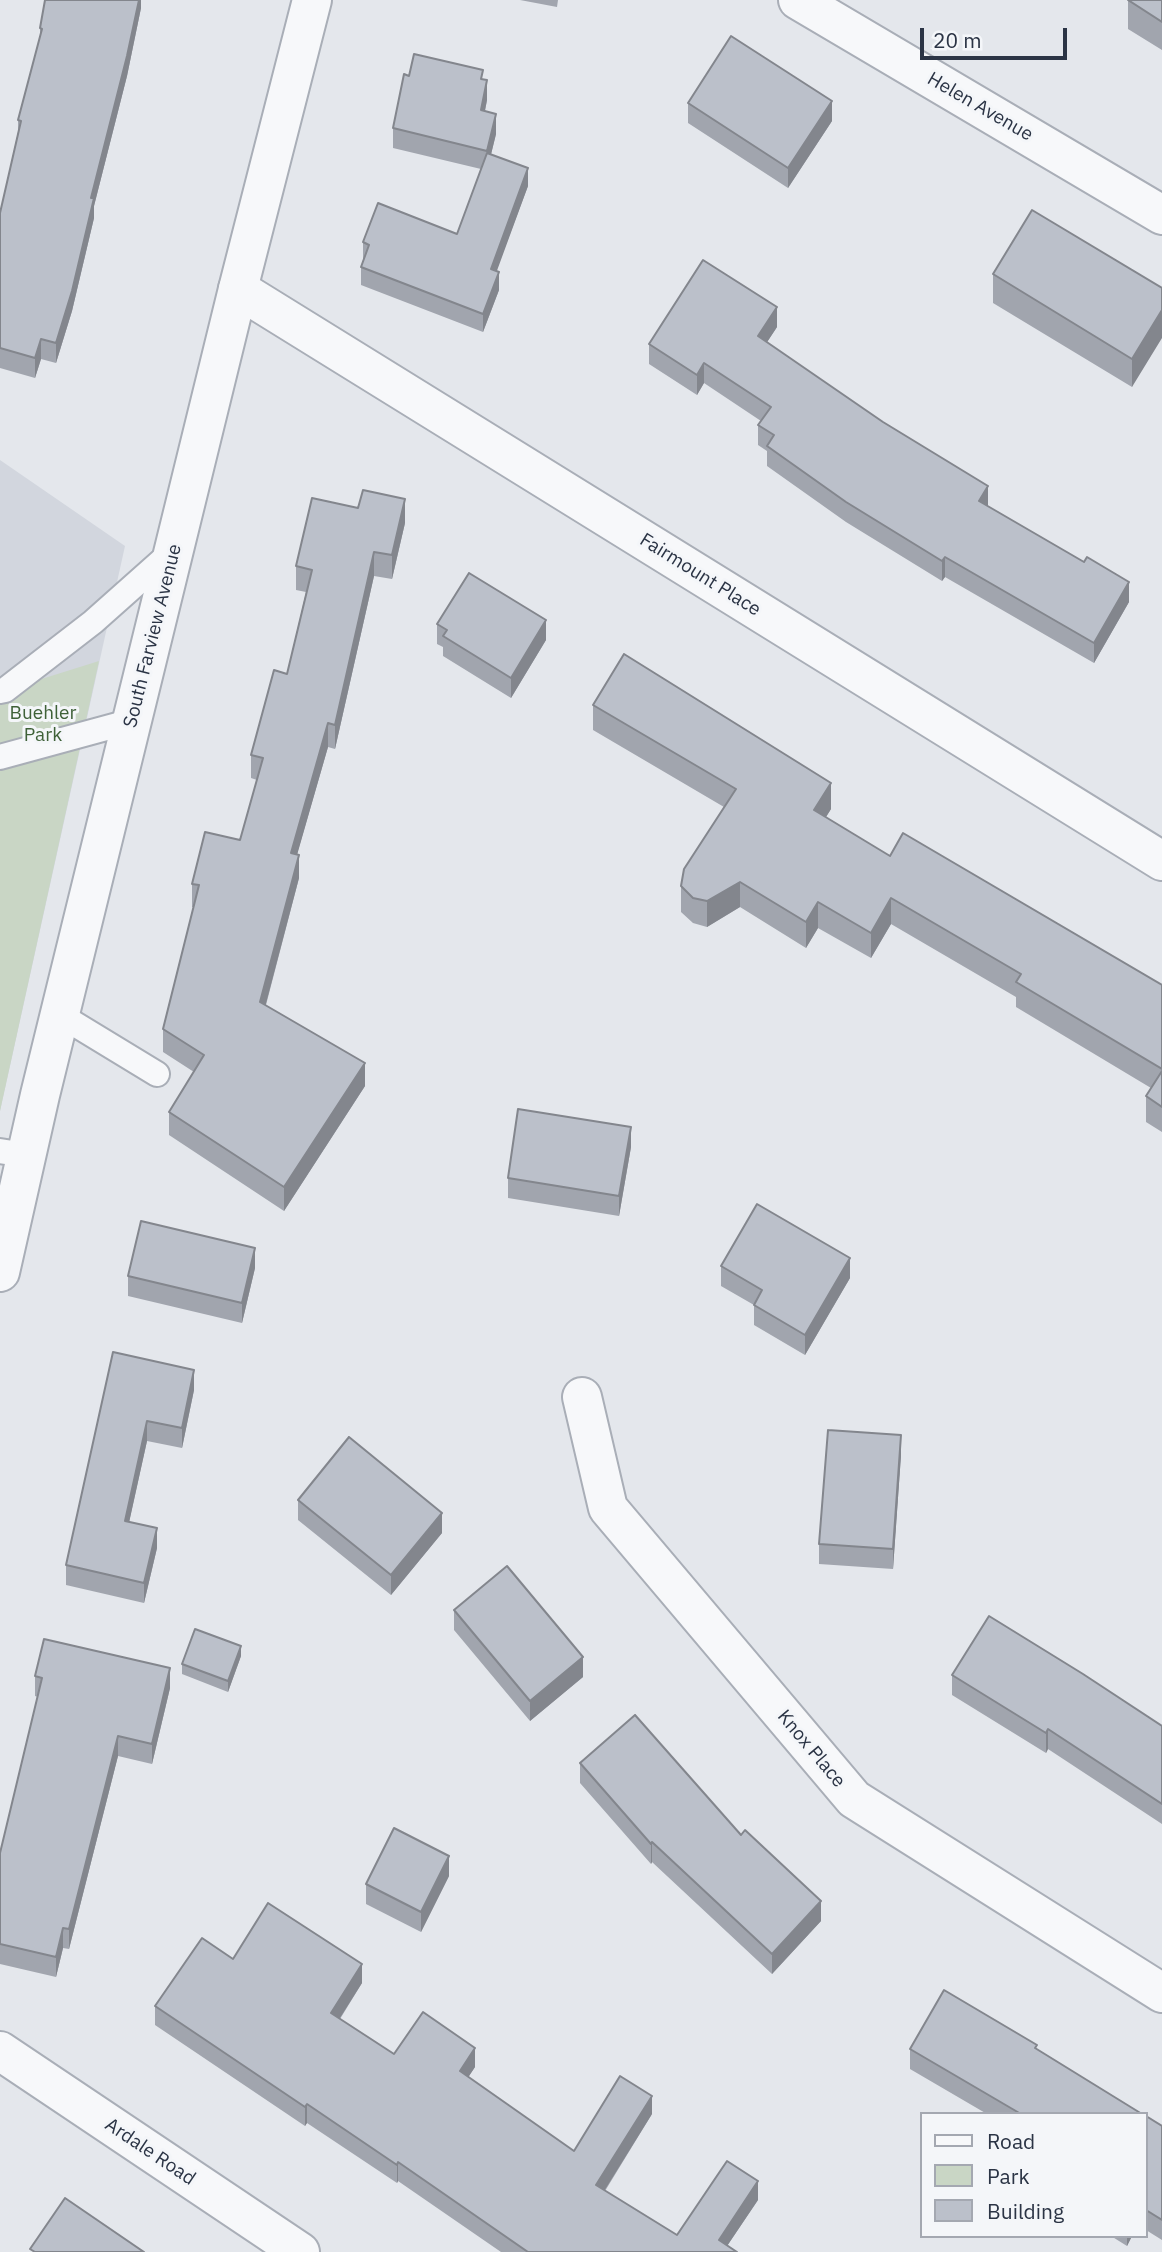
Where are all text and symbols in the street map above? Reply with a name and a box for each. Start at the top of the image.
scale bar [924,14,1071,58]
text: 20 m [933,26,982,54]
street label: Helen Avenue [923,68,1037,146]
street label: Fairmount Place [635,529,765,621]
street label: South Farview Avenue [119,542,187,730]
park label: Buehler Park [10,703,76,747]
street label: Knox Place [772,1706,850,1792]
legend [920,2112,1148,2238]
street label: Ardale Road [101,2113,199,2191]
text: Road [987,2127,1035,2155]
text: Park [987,2162,1030,2190]
text: Building [987,2197,1064,2225]

